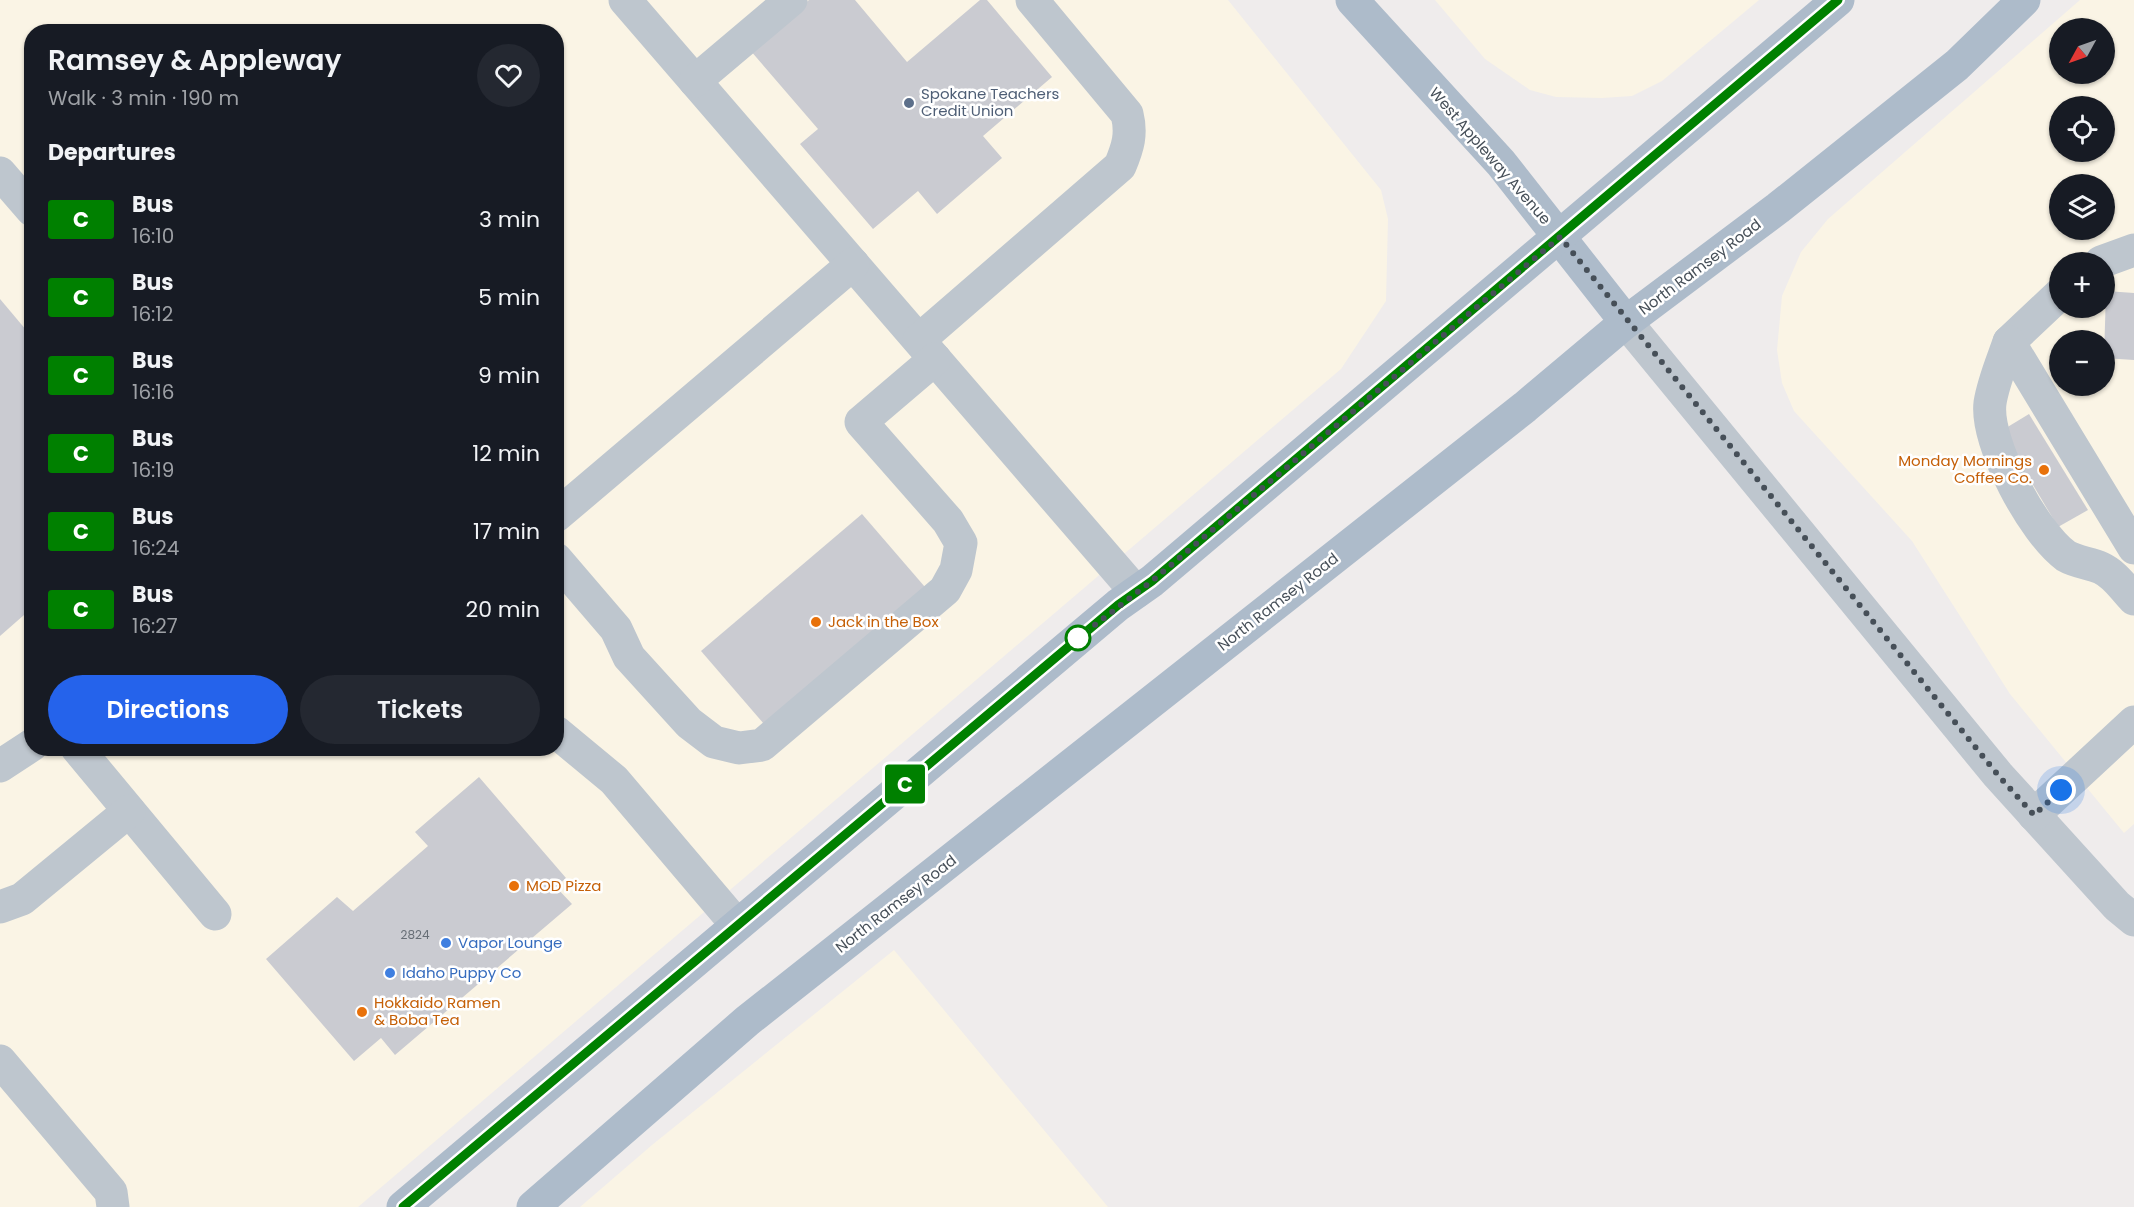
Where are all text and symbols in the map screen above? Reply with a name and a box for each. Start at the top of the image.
north arrow [2049,18,2115,84]
map controls [2049,18,2115,396]
text: Ramsey & Appleway [48,41,342,80]
button: heart [477,44,540,107]
street label: West Appleway Avenue [1425,82,1556,229]
place label: Spokane Teachers Credit Union [921,83,1059,121]
text: Walk · 3 min · 190 m [48,84,239,112]
marker: Spokane Teachers Credit Union [902,96,916,110]
button: locate [2049,96,2115,162]
text: Departures [48,137,176,168]
button: layers [2049,174,2115,240]
text: Bus [132,189,174,220]
text: 3 min [479,204,540,235]
text: C [73,205,89,234]
street label: North Ramsey Road [1634,214,1765,320]
text: 16:10 [132,222,174,250]
button: + [2049,252,2115,318]
text: Bus [132,267,174,298]
text: 5 min [478,282,540,313]
text: C [73,283,89,312]
text: 16:12 [132,300,173,328]
button: − [2049,330,2115,396]
text: Bus [132,345,174,376]
text: 9 min [478,360,540,391]
text: C [73,361,89,390]
text: 16:16 [132,378,174,406]
text: Bus [132,423,174,454]
text: 12 min [472,438,540,469]
text: C [73,439,89,468]
place label: Monday Mornings Coffee Co. [1898,450,2032,488]
text: 16:19 [132,456,174,484]
marker: Monday Mornings Coffee Co. [2037,463,2051,477]
text: Bus [132,501,174,532]
text: 17 min [473,516,540,547]
text: C [73,517,89,546]
text: 16:24 [132,534,179,562]
street label: North Ramsey Road [1213,548,1343,655]
text: Bus [132,579,174,610]
text: 20 min [466,594,540,625]
text: C [73,595,89,624]
place label: Jack in the Box [828,611,939,632]
text: 16:27 [132,612,178,640]
marker: Jack in the Box [809,615,823,629]
unlabelled marker [1065,625,1091,651]
button: Directions [48,675,288,744]
button: Tickets [300,675,540,744]
line badge: C [886,764,924,804]
text: C [897,770,913,799]
your location [2046,775,2076,805]
street label: North Ramsey Road [831,850,961,957]
place label: MOD Pizza [526,875,601,896]
marker: MOD Pizza [507,879,521,893]
house number: 2824 [401,926,430,943]
place label: Vapor Lounge [458,932,562,953]
marker: Vapor Lounge [439,936,453,950]
place label: Idaho Puppy Co [402,962,521,983]
marker: Idaho Puppy Co [383,966,397,980]
place label: Hokkaido Ramen & Boba Tea [374,992,501,1030]
marker: Hokkaido Ramen & Boba Tea [355,1005,369,1019]

